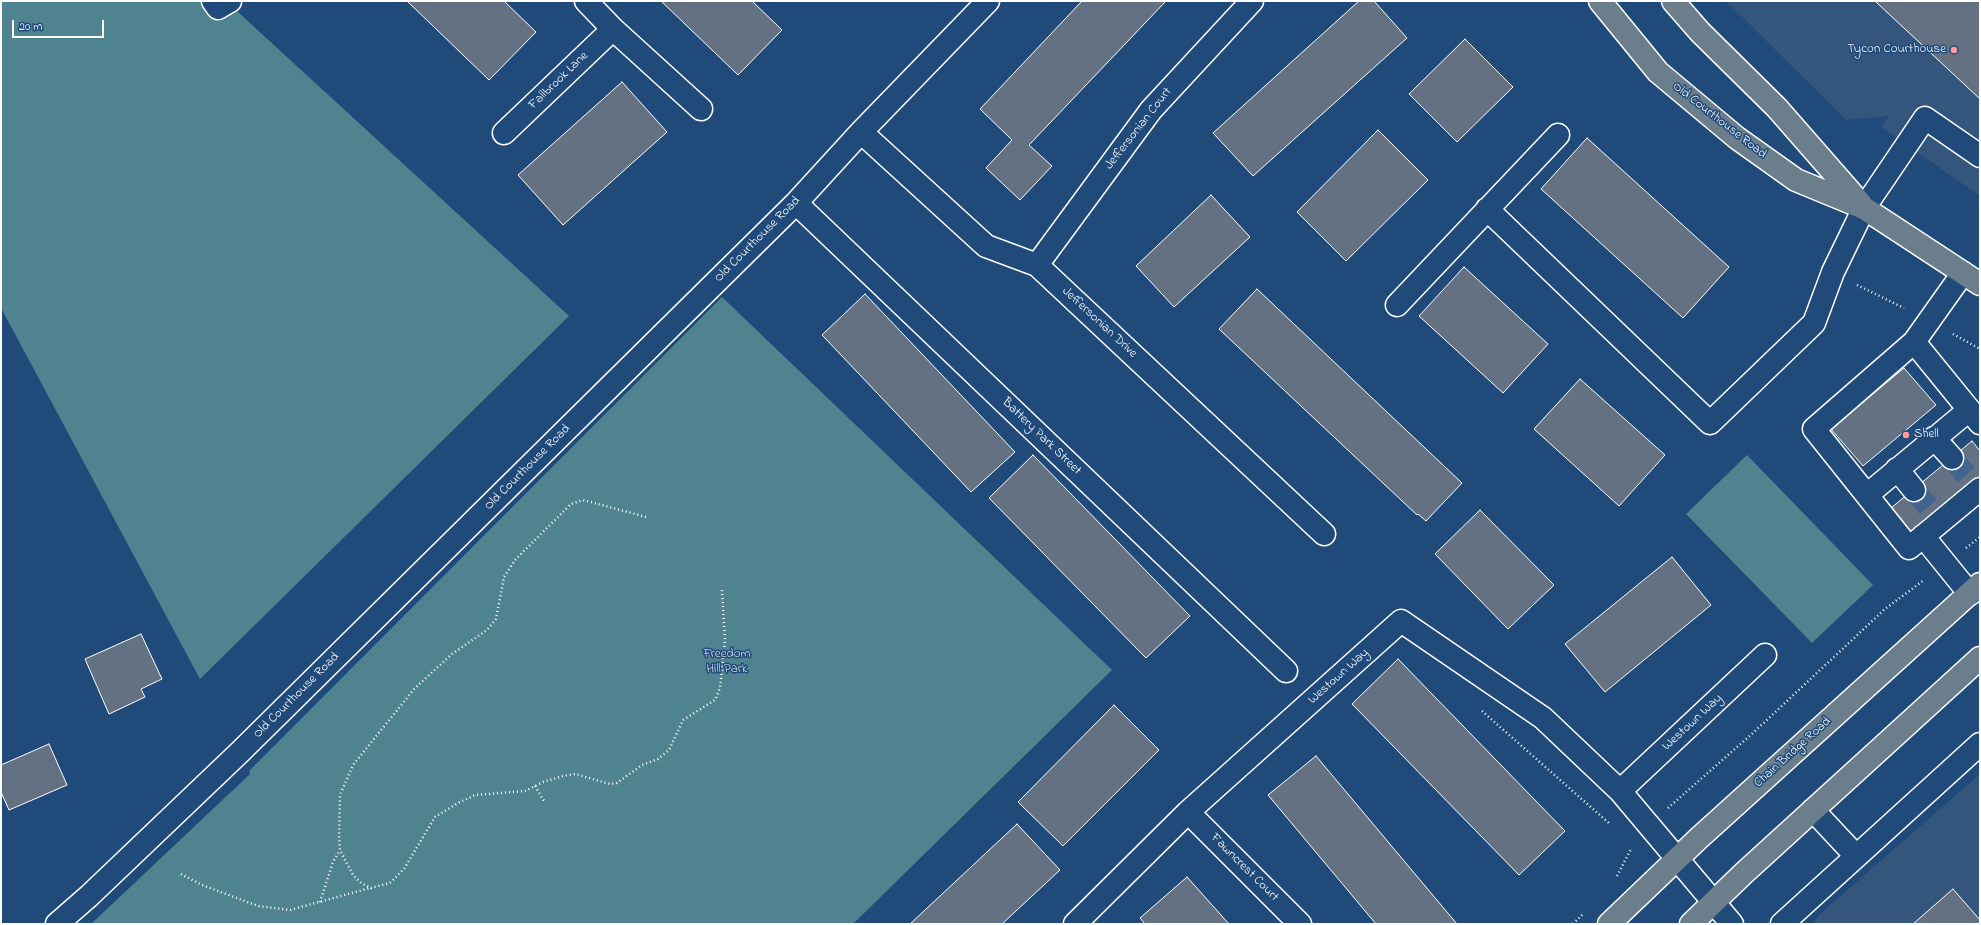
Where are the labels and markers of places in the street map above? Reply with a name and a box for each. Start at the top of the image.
place label: Tycon Courthouse [1847,42,1946,58]
marker: Tycon Courthouse [1949,45,1959,55]
place label: Shell [1914,427,1939,443]
marker: Shell [1901,430,1911,440]

